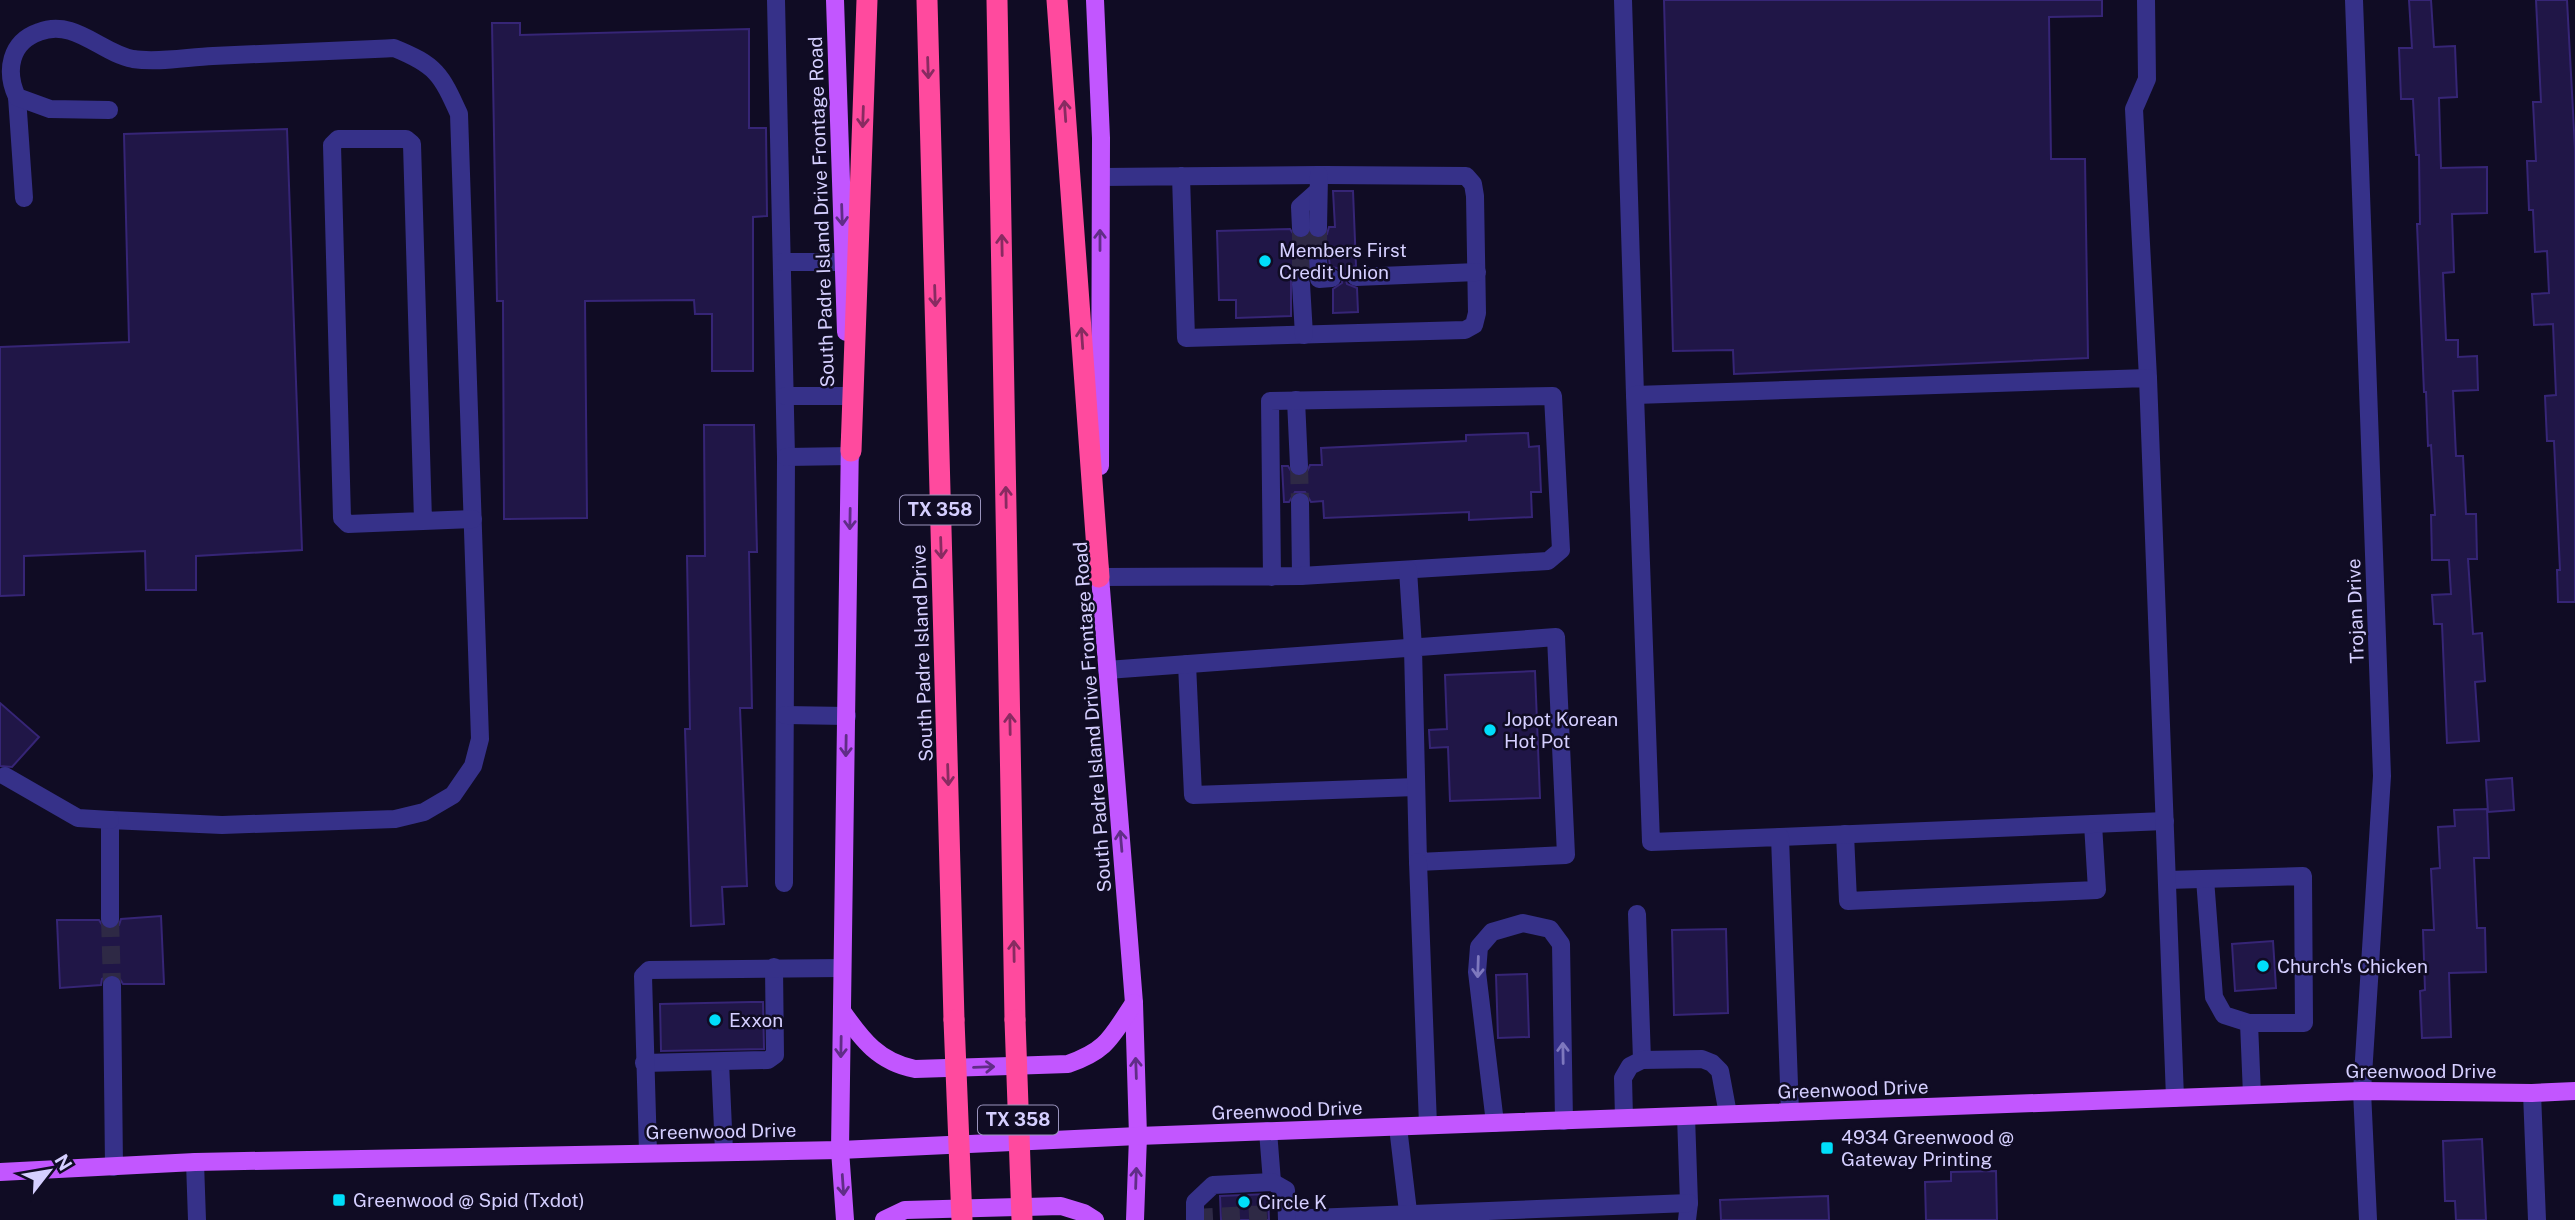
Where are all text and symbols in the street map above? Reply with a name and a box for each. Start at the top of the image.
street label: South Padre Island Drive Frontage Road [804,36,838,388]
one-way arrow [922,56,935,79]
one-way arrow [1058,101,1071,123]
one-way arrow [856,105,869,128]
one-way arrow [836,203,849,226]
one-way arrow [1093,228,1107,251]
one-way arrow [995,233,1008,256]
place label: Members First Credit Union [1279,239,1407,283]
marker: Members First Credit Union [1257,253,1273,269]
one-way arrow [928,284,941,307]
one-way arrow [1075,327,1088,350]
one-way arrow [999,485,1013,508]
road number: TX 358 [900,496,980,524]
one-way arrow [843,507,857,530]
one-way arrow [935,536,948,559]
street label: South Padre Island Drive Frontage Road [1069,541,1115,893]
street label: South Padre Island Drive [907,544,937,762]
street label: Trojan Drive [2342,558,2368,664]
place label: Jopot Korean Hot Pot [1504,708,1618,752]
one-way arrow [1003,713,1017,736]
marker: Jopot Korean Hot Pot [1482,722,1498,738]
one-way arrow [839,735,853,758]
one-way arrow [941,763,954,786]
one-way arrow [1114,830,1127,853]
one-way arrow [1007,940,1020,963]
one-way arrow [1471,955,1484,978]
place label: Church's Chicken [2277,955,2428,977]
marker: Church's Chicken [2255,958,2271,974]
place label: Exxon [729,1009,783,1031]
marker: Exxon [707,1012,723,1028]
one-way arrow [834,1036,848,1059]
one-way arrow [1556,1041,1570,1064]
one-way arrow [1129,1057,1143,1080]
one-way arrow [972,1060,995,1073]
street label: Greenwood Drive [2346,1060,2496,1082]
street label: Greenwood Drive [1777,1075,1929,1103]
street label: Greenwood Drive [1211,1096,1363,1124]
road number: TX 358 [978,1106,1058,1134]
street label: Greenwood Drive [645,1119,797,1143]
place label: 4934 Greenwood @ Gateway Printing [1841,1126,2014,1170]
north arrow [14,1136,84,1206]
marker: 4934 Greenwood @ Gateway Printing [1819,1140,1835,1156]
text: N [50,1150,77,1174]
one-way arrow [1130,1167,1143,1190]
one-way arrow [836,1173,849,1196]
place label: Greenwood @ Spid (Txdot) [353,1189,585,1211]
place label: Circle K [1258,1191,1327,1213]
marker: Greenwood @ Spid (Txdot) [331,1192,347,1208]
marker: Circle K [1236,1194,1252,1210]

